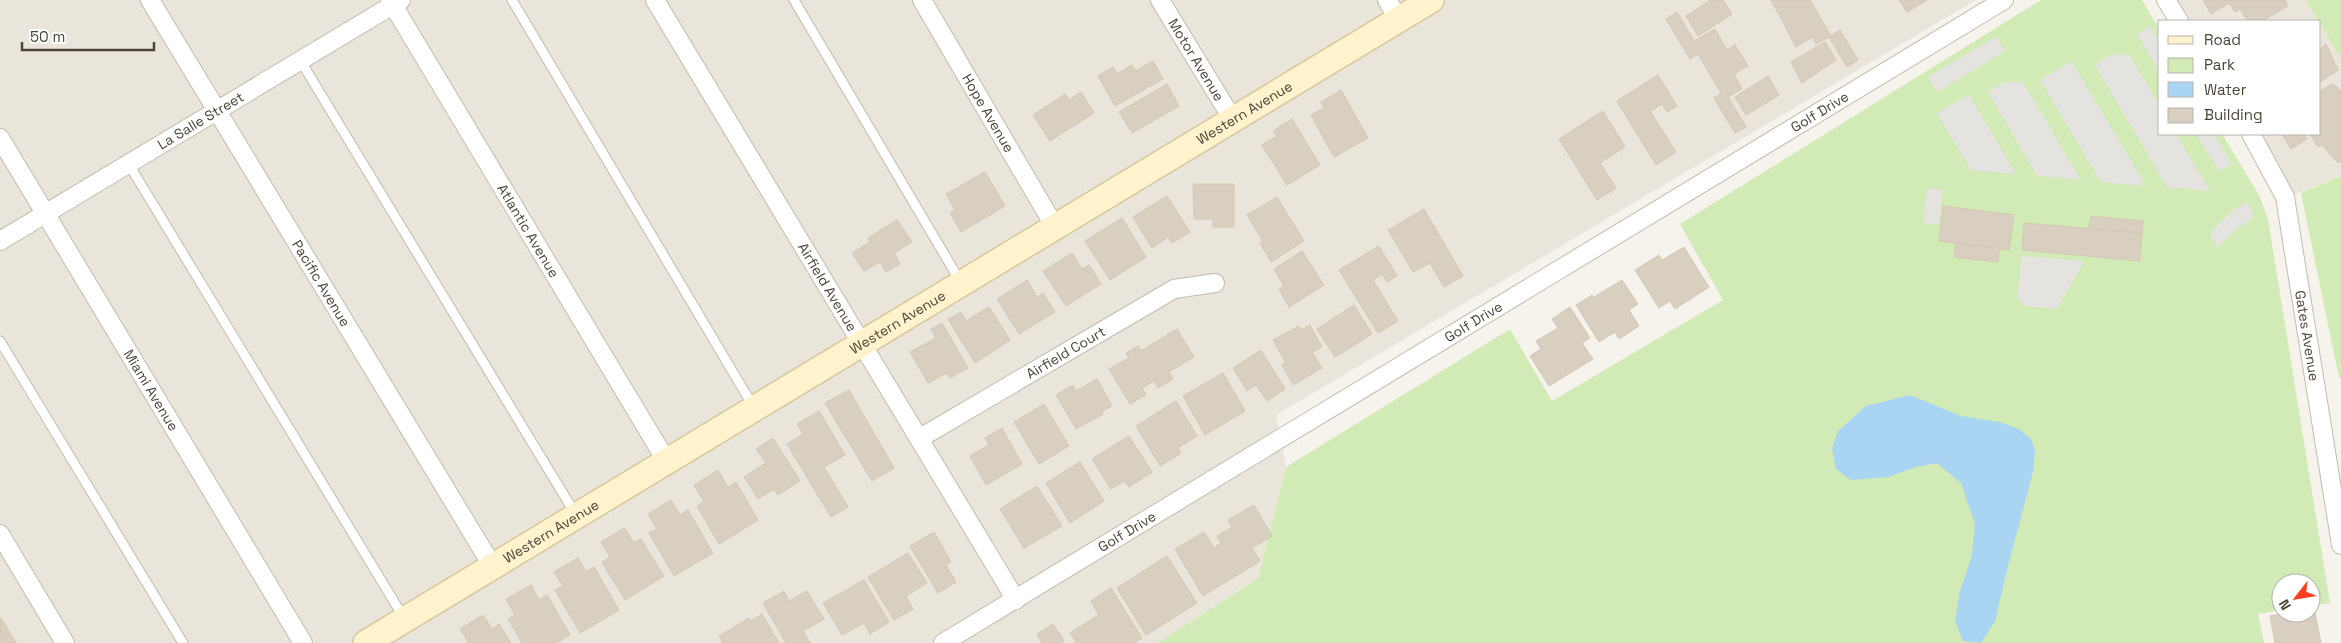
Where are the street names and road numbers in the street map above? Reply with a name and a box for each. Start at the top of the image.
street label: Motor Avenue [1164,15,1228,104]
street label: Hope Avenue [958,70,1018,156]
street label: Western Avenue [1193,77,1296,149]
street label: Golf Drive [1787,87,1852,136]
street label: La Salle Street [154,88,247,153]
street label: Atlantic Avenue [493,181,563,281]
street label: Pacific Avenue [288,236,355,330]
street label: Airfield Avenue [794,239,861,335]
street label: Western Avenue [846,286,949,358]
street label: Gates Avenue [2291,289,2323,382]
street label: Golf Drive [1441,297,1506,346]
street label: Airfield Court [1023,322,1109,383]
street label: Miami Avenue [120,346,183,434]
street label: Western Avenue [500,496,602,567]
street label: Golf Drive [1095,507,1159,556]

